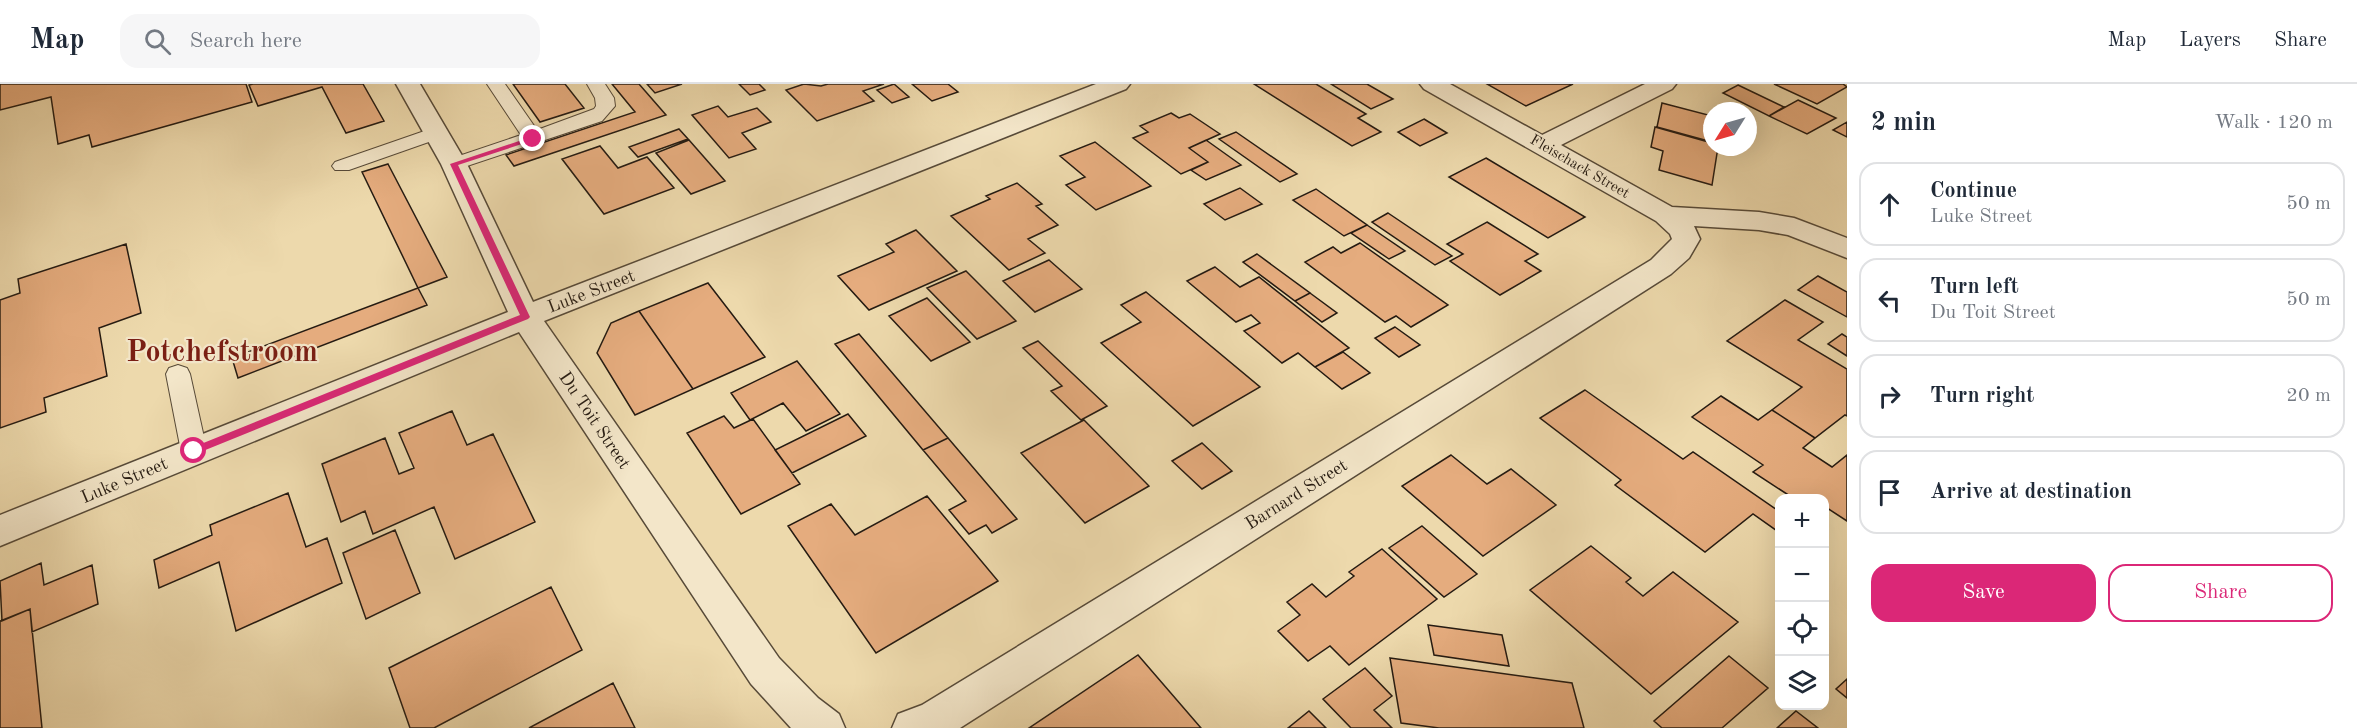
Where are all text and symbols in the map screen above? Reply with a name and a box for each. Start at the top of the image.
search box [120,14,540,68]
icon: search [141,25,174,58]
text: Map [30,27,84,55]
text: Search here [189,30,302,52]
text: Map [2107,30,2146,51]
text: Layers [2179,30,2241,51]
text: Share [2274,30,2327,51]
north arrow [1703,102,1757,156]
text: 2 min [1871,110,1936,136]
text: Walk · 120 m [2214,113,2333,133]
route end [519,125,545,151]
street label: Fleischack Street [1527,133,1632,202]
text: Continue [1930,180,2017,202]
icon: ahead [1873,188,1906,221]
text: 50 m [2286,194,2331,214]
text: Luke Street [1930,207,2032,227]
street label: Luke Street [545,267,638,317]
text: Turn left [1930,276,2019,298]
icon: left [1873,284,1906,317]
text: 50 m [2286,290,2331,310]
text: Du Toit Street [1930,303,2056,323]
district label: Potchefstroom [126,338,318,368]
street label: Du Toit Street [555,369,633,472]
icon: right [1873,380,1906,413]
text: Turn right [1930,385,2034,407]
text: 20 m [2286,386,2331,406]
route start [180,437,206,463]
street label: Luke Street [79,455,170,507]
street label: Barnard Street [1242,456,1351,533]
icon: arrive [1873,476,1906,509]
text: Arrive at destination [1930,481,2132,503]
map controls [1775,494,1829,710]
button: + [1775,494,1829,548]
button: − [1775,548,1829,602]
button: Save [1871,564,2096,622]
button: Share [2108,564,2333,622]
button: locate [1775,602,1829,656]
button: layers [1775,656,1829,710]

